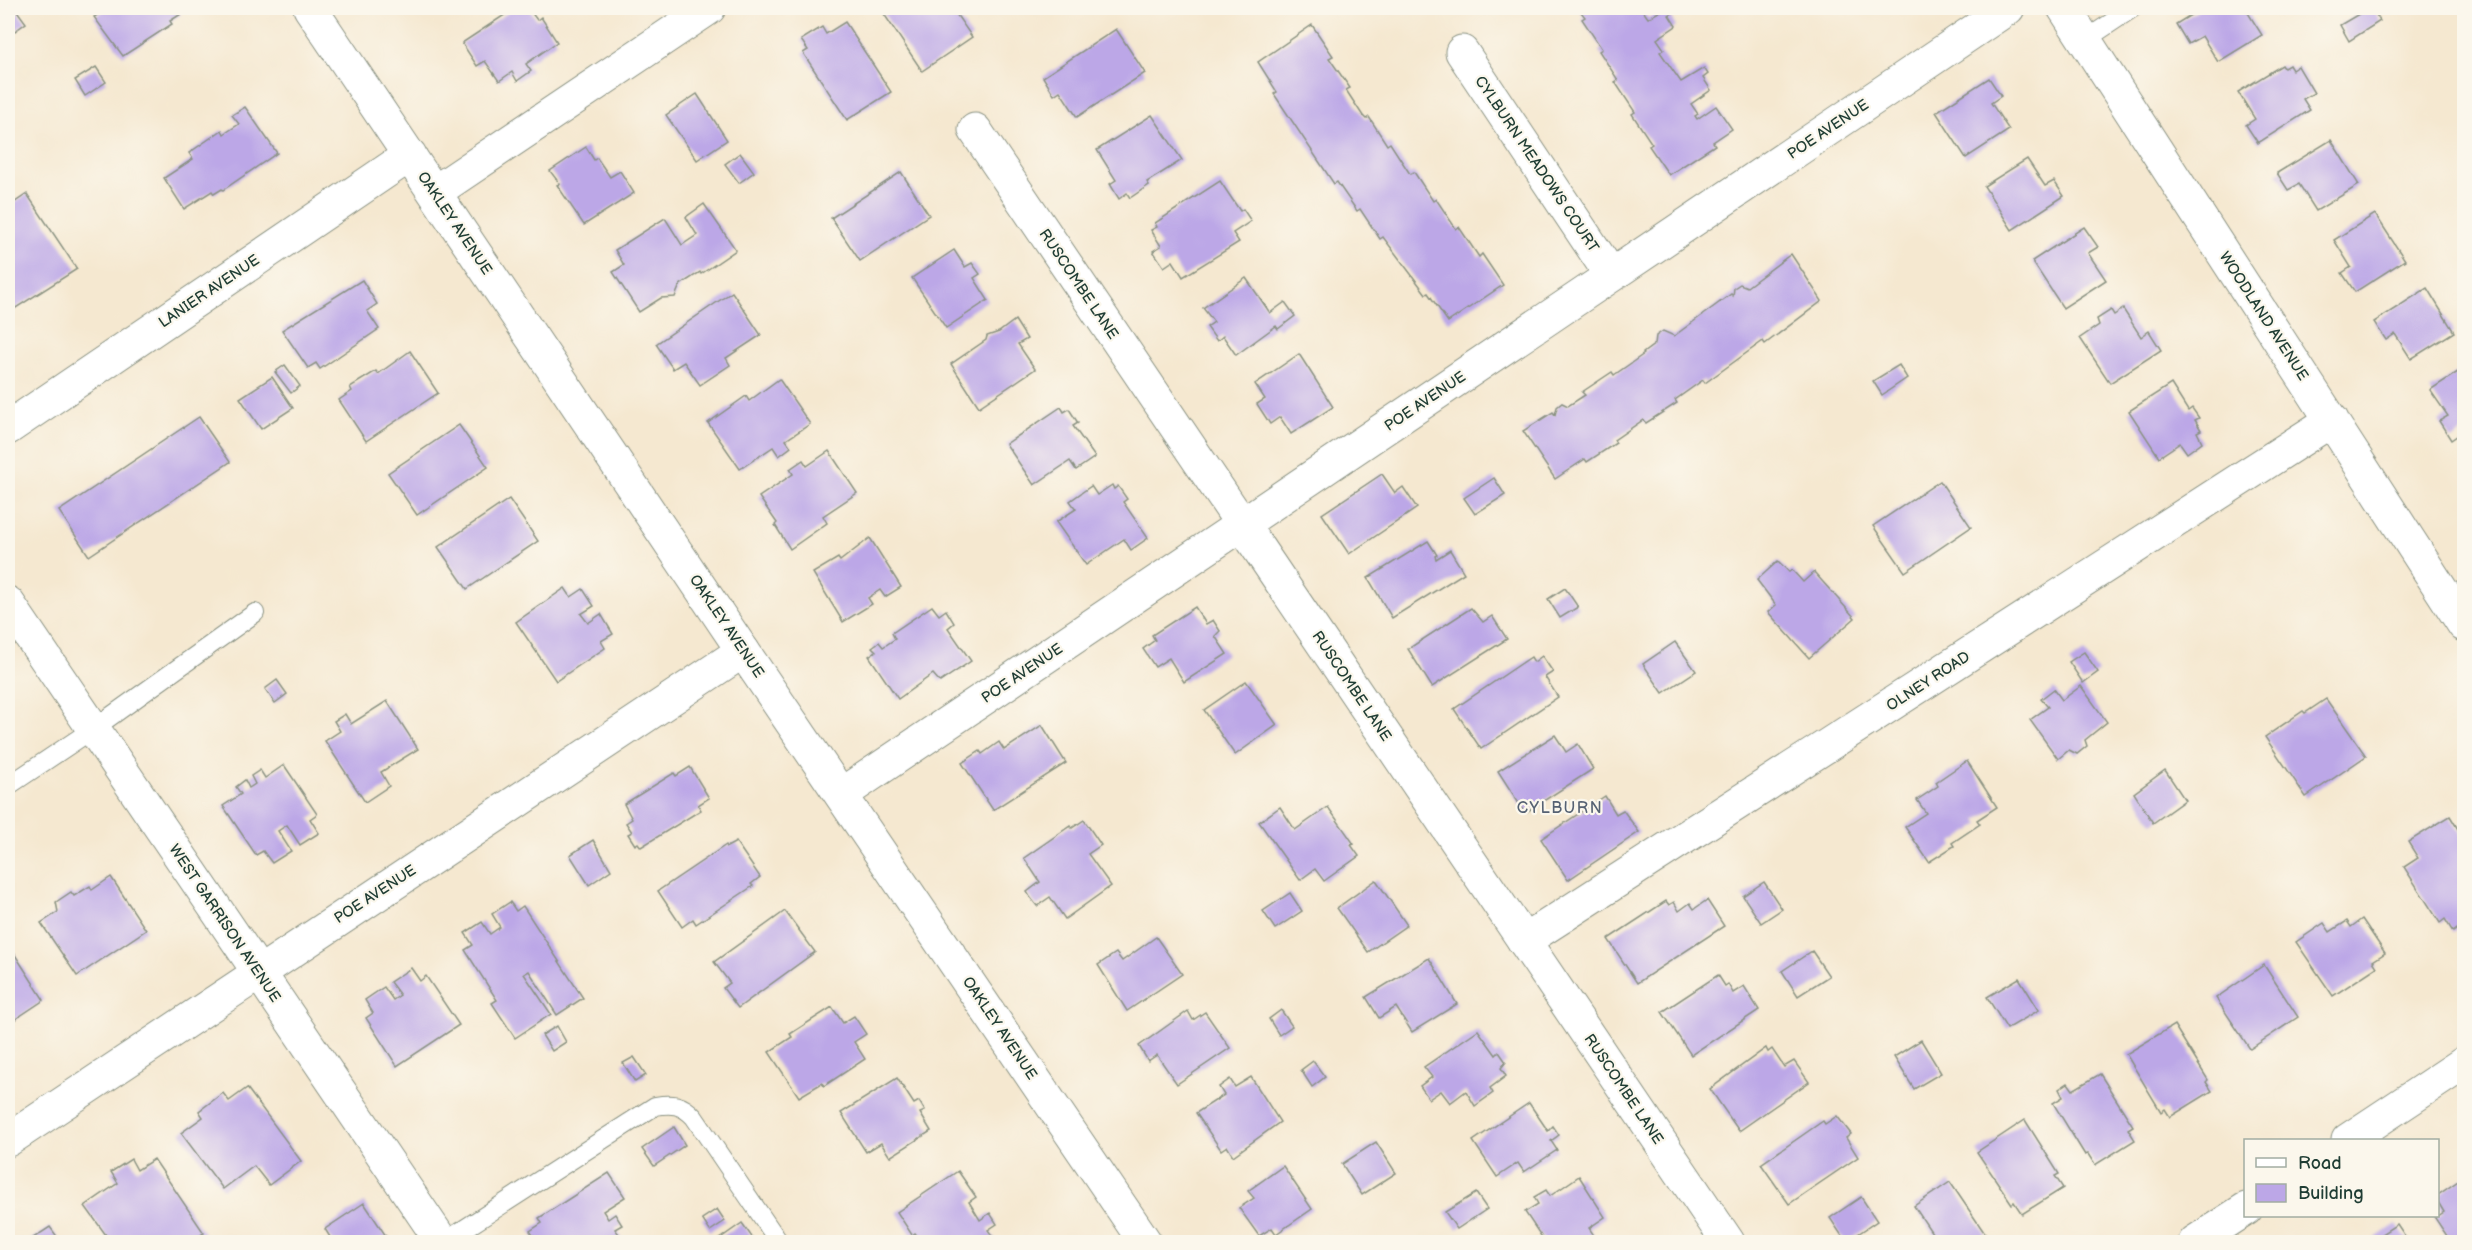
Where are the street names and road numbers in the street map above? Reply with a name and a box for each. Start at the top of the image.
street label: CYLBURN MEADOWS COURT [1470,72,1603,256]
street label: POE AVENUE [1784,95,1873,164]
street label: OAKLEY AVENUE [413,168,496,279]
street label: RUSCOMBE LANE [1035,226,1123,343]
street label: WOODLAND AVENUE [2215,248,2312,384]
street label: LANIER AVENUE [155,251,263,332]
street label: POE AVENUE [1381,367,1470,436]
street label: OAKLEY AVENUE [685,571,768,682]
street label: RUSCOMBE LANE [1308,628,1396,745]
street label: POE AVENUE [978,639,1067,708]
street label: OLNEY ROAD [1883,647,1974,715]
street label: WEST GARRISON AVENUE [165,841,285,1006]
street label: POE AVENUE [331,861,420,928]
street label: OAKLEY AVENUE [958,973,1041,1084]
street label: RUSCOMBE LANE [1580,1031,1668,1148]

